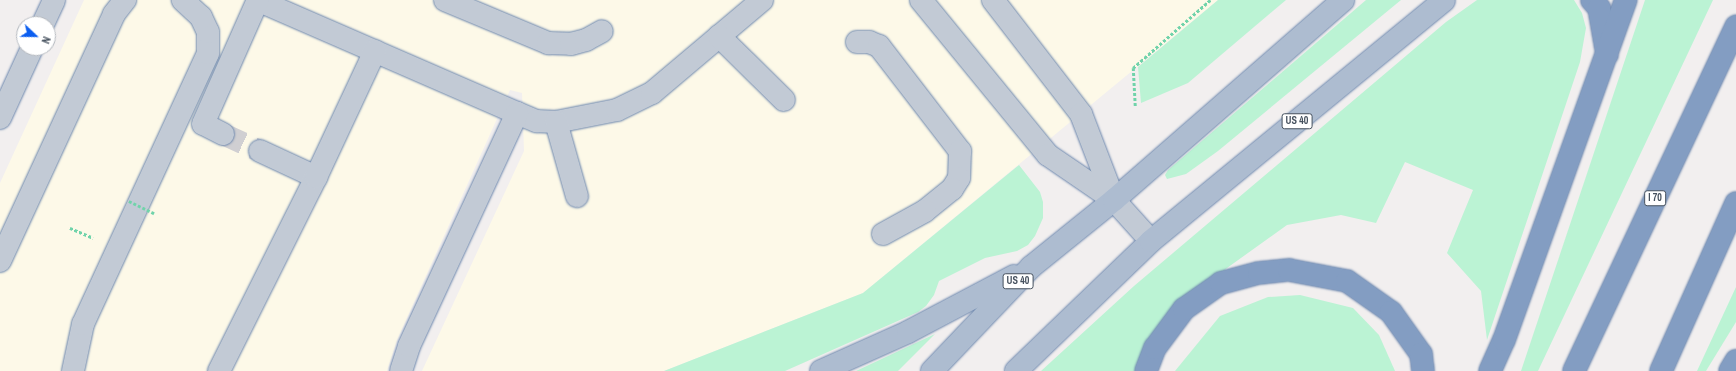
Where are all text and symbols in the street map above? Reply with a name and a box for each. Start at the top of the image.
north arrow [16,16,56,56]
text: N [38,34,54,46]
road number: US 40 [1281,113,1313,129]
road number: I 70 [1644,190,1666,206]
road number: US 40 [1002,273,1034,289]

